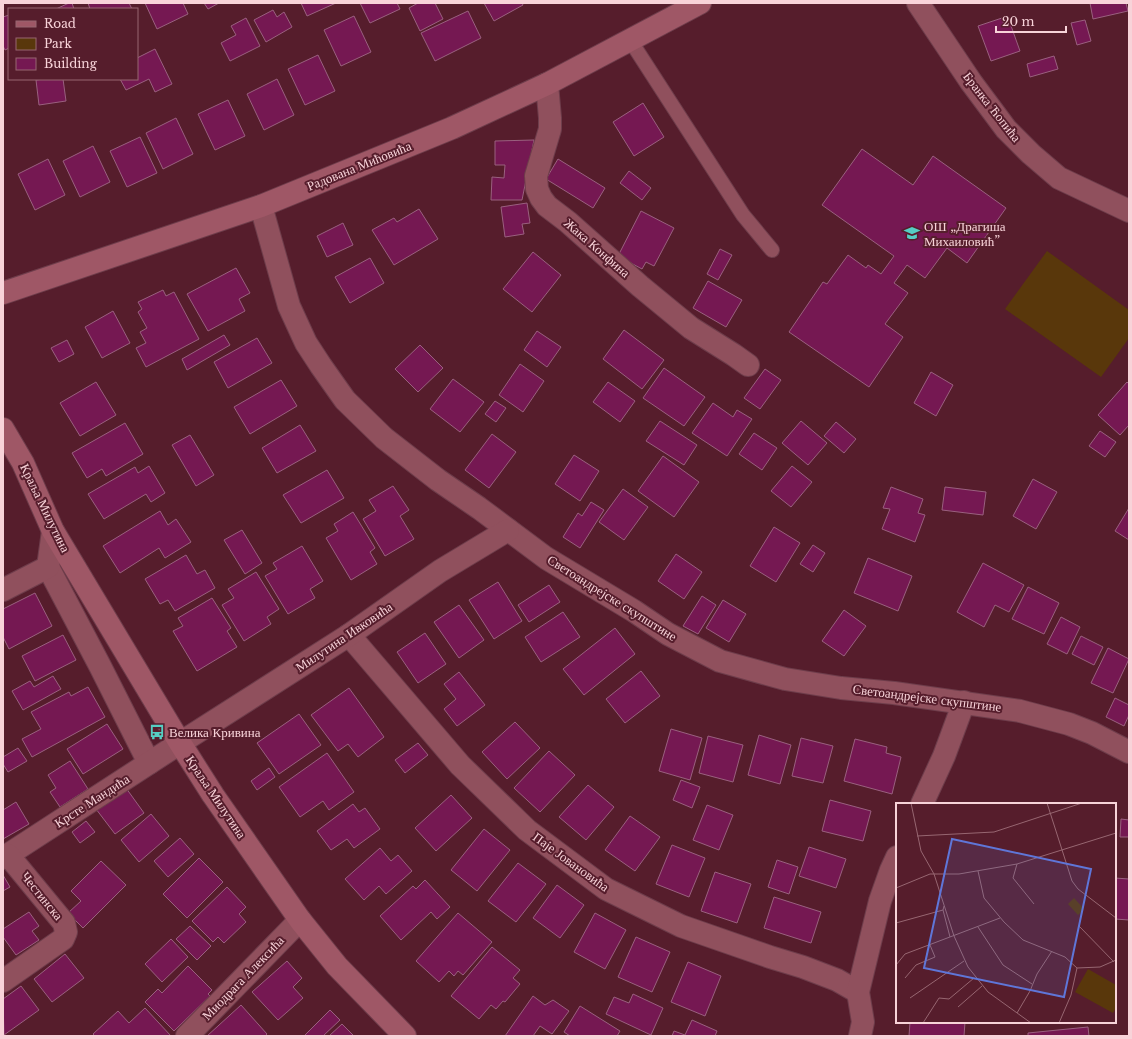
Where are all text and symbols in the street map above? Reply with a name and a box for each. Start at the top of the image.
legend [8,8,138,80]
scale bar [996,8,1066,34]
text: 20 m [1002,14,1034,29]
text: Road [44,16,76,31]
text: Park [44,36,72,51]
text: Building [44,56,98,71]
street label: Бранка Ћопића [959,68,1025,146]
street label: Радована Мићовића [304,137,414,195]
street label: Жака Конфина [560,215,634,282]
place label: ОШ „Драгиша Михаиловић” [924,218,1006,250]
school or university icon: ОШ „Драгиша Михаиловић” [903,224,921,242]
street label: Краља Милутина [16,461,74,555]
street label: Светоандрејске скупштине [544,551,680,645]
street label: Милутина Ивковића [292,598,396,676]
street label: Светоандрејске скупштине [852,680,1003,716]
bus stop icon: Велика Кривина [148,723,166,741]
place label: Велика Кривина [169,724,261,741]
street label: Краља Милутина [182,752,250,842]
street label: Крсте Мандића [51,770,133,832]
inset map [896,803,1116,1023]
street label: Паје Јовановића [529,829,613,896]
street label: Честинска [17,868,67,924]
street label: Миодрага Алексића [198,932,288,1024]

